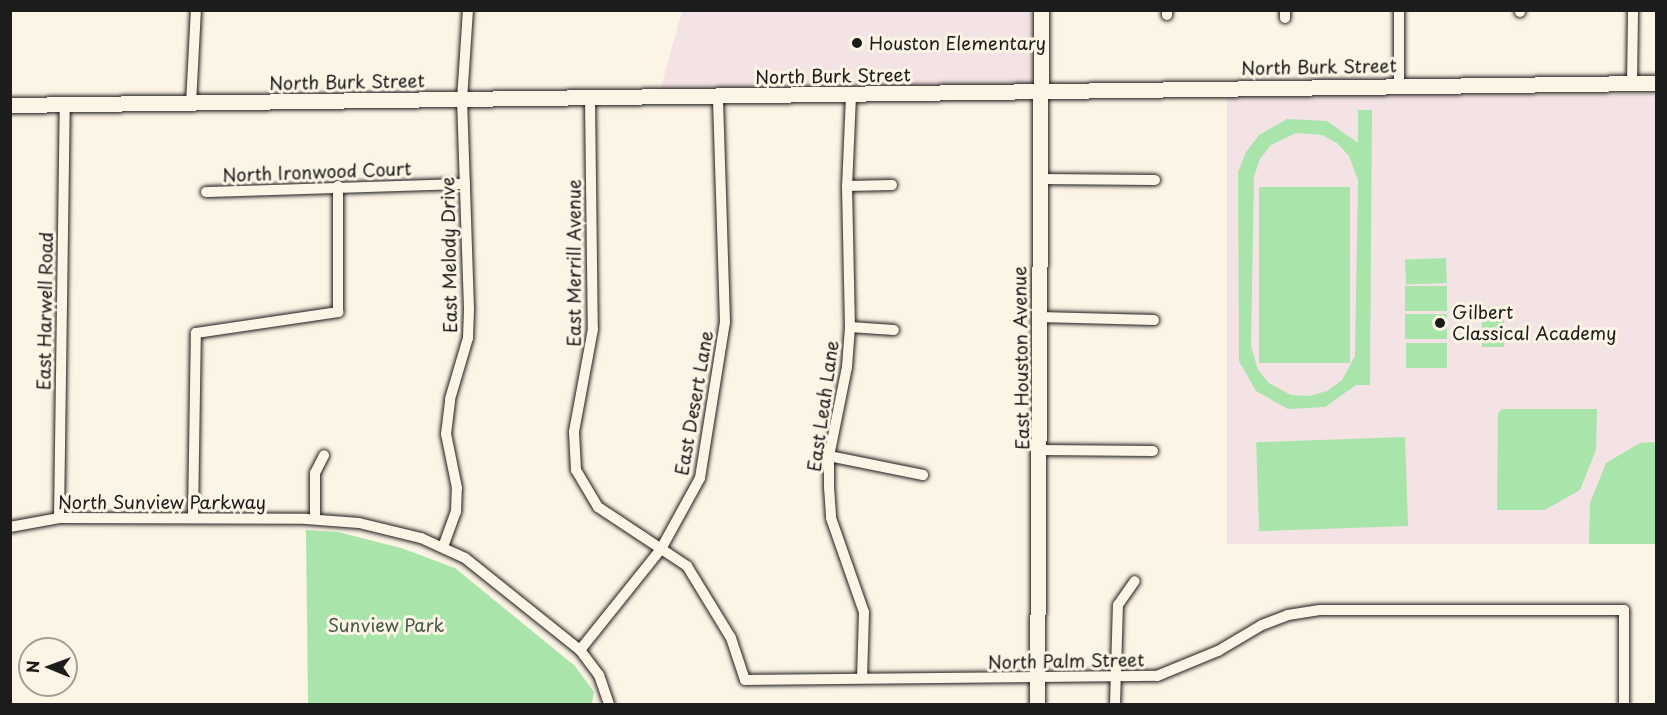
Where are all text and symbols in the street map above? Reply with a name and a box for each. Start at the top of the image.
place label: Houston Elementary [869,32,1045,54]
marker: Houston Elementary [850,36,864,50]
street label: North Burk Street [1240,55,1398,79]
street label: North Burk Street [754,64,912,88]
street label: North Burk Street [268,70,426,94]
street label: North Ironwood Court [221,158,413,186]
street label: East Melody Drive [437,176,461,334]
street label: East Merrill Avenue [563,179,585,347]
street label: East Harwell Road [33,231,57,391]
street label: East Houston Avenue [1009,267,1033,449]
place label: Gilbert Classical Academy [1452,302,1616,344]
marker: Gilbert Classical Academy [1433,316,1447,330]
street label: East Desert Lane [671,329,717,477]
street label: East Leah Lane [803,339,843,473]
street label: North Sunview Parkway [57,491,267,513]
park label: Sunview Park [327,614,445,636]
north arrow [18,637,78,697]
street label: North Palm Street [987,649,1145,673]
text: N [20,660,44,673]

